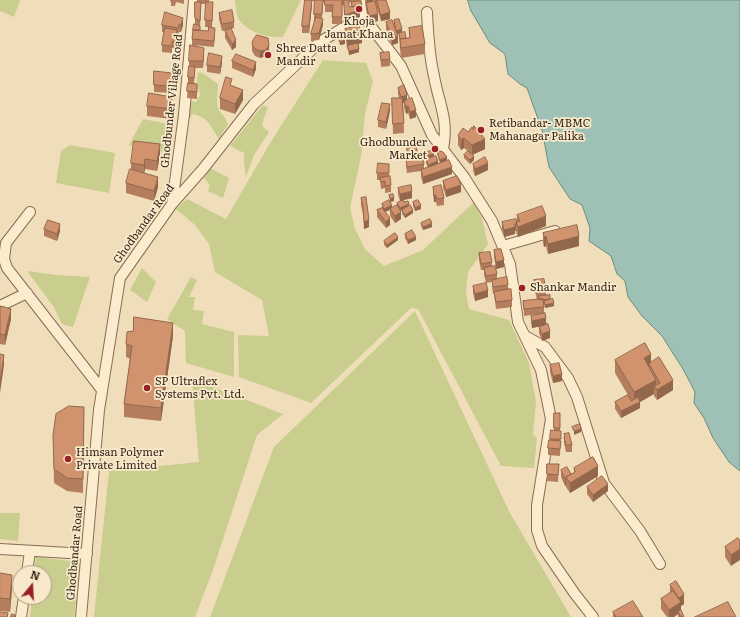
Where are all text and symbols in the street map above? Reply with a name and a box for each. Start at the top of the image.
marker: Khoja Jamat Khana [354,4,364,14]
place label: Khoja Jamat Khana [324,15,394,41]
street label: Ghodbunder Village Road [158,33,186,169]
place label: Shree Datta Mandir [276,42,337,68]
marker: Shree Datta Mandir [263,50,273,60]
place label: Retibandar- MBMC Mahanagar Palika [489,117,591,143]
marker: Retibandar- MBMC Mahanagar Palika [476,125,486,135]
place label: Ghodbunder Market [360,136,427,162]
marker: Ghodbunder Market [430,144,440,154]
street label: Ghodbandar Road [111,182,177,266]
place label: Shankar Mandir [530,281,616,295]
marker: Shankar Mandir [517,283,527,293]
place label: SP Ultraflex Systems Pvt. Ltd. [155,375,245,401]
marker: SP Ultraflex Systems Pvt. Ltd. [142,383,152,393]
place label: Himsan Polymer Private Limited [76,446,164,472]
marker: Himsan Polymer Private Limited [63,454,73,464]
street label: Ghodbandar Road [64,505,86,601]
north arrow [12,565,52,605]
text: N [29,566,42,584]

